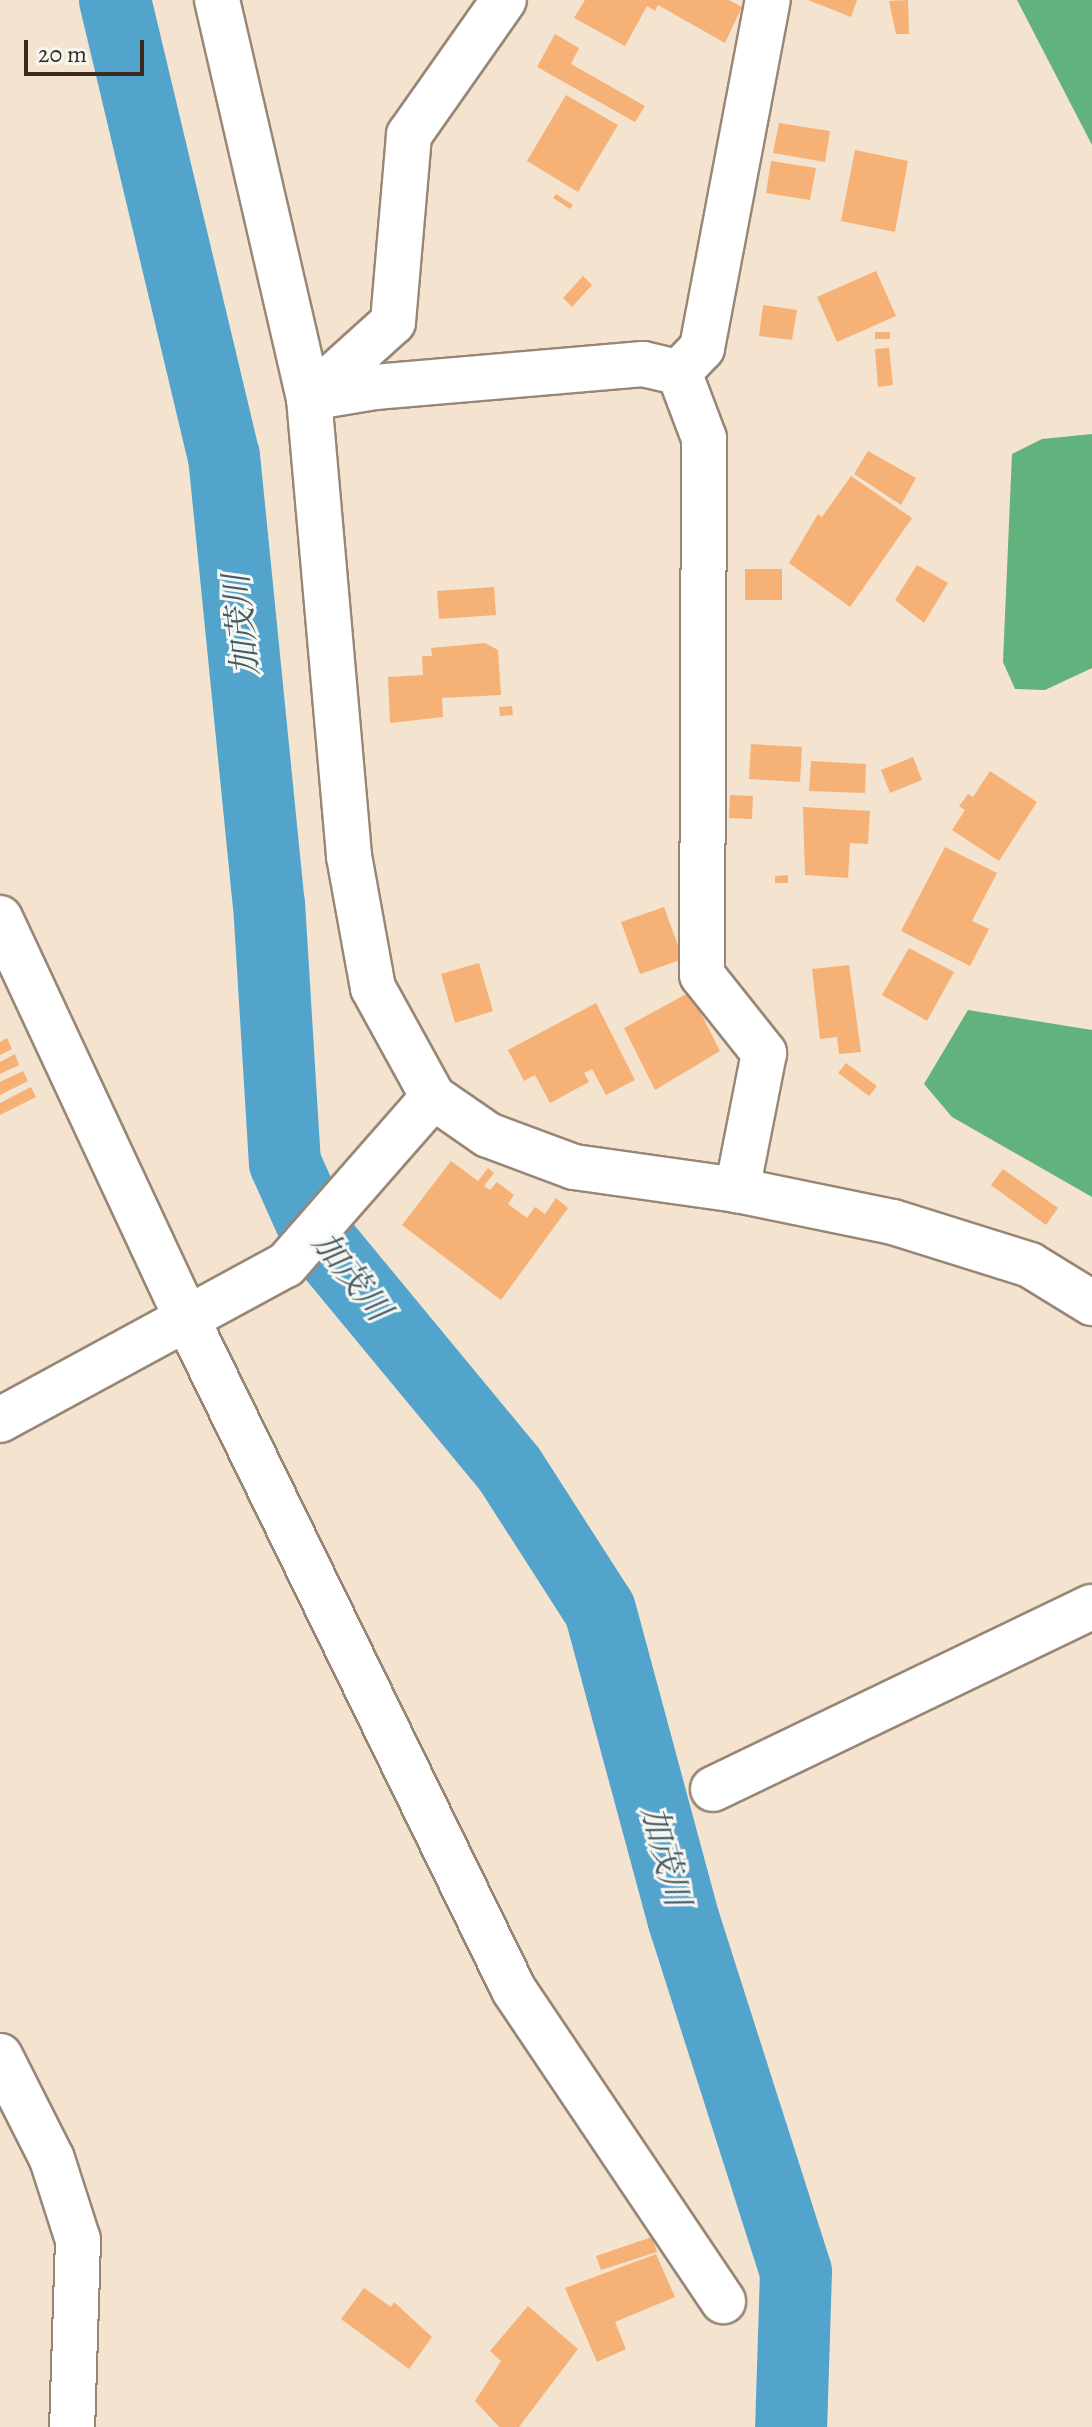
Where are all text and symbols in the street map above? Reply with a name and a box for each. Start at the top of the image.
scale bar [28,24,148,74]
text: 20 m [38,38,87,70]
water label: 加茂川 [215,572,267,678]
water label: 加茂川 [305,1223,399,1329]
water label: 加茂川 [633,1801,699,1911]

